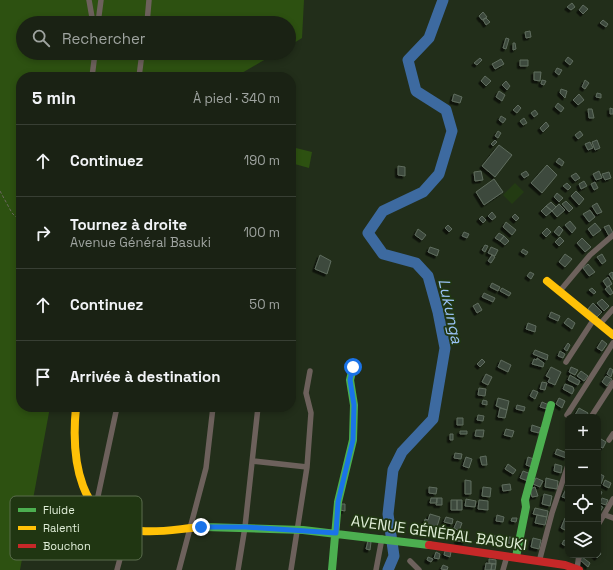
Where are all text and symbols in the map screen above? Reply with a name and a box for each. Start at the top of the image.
search box [16,16,296,60]
icon: search [30,27,52,49]
text: Rechercher [62,29,145,48]
text: 5 min [32,87,76,109]
text: À pied · 340 m [193,90,280,107]
icon: ahead [32,150,54,172]
text: Continuez [70,151,143,170]
text: 190 m [244,152,280,169]
text: Tournez à droite [70,215,187,234]
icon: right [32,222,54,244]
text: 100 m [243,224,280,241]
text: Avenue Général Basuki [70,234,211,251]
water label: Lukunga [433,277,468,346]
icon: ahead [32,294,54,316]
text: Continuez [70,295,143,314]
text: 50 m [249,296,280,313]
route start [344,358,362,376]
icon: arrive [32,366,54,388]
text: Arrivée à destination [70,367,220,386]
map controls [565,414,601,558]
button: + [565,414,601,450]
button: − [565,450,601,486]
button: locate [565,486,601,522]
legend [10,496,142,560]
text: Fluide [43,503,75,517]
street label: AVENUE GÉNÉRAL BASUKI [350,511,528,554]
route end [192,518,210,536]
text: Ralenti [43,521,80,535]
button: layers [565,522,601,558]
text: Bouchon [43,539,91,553]

